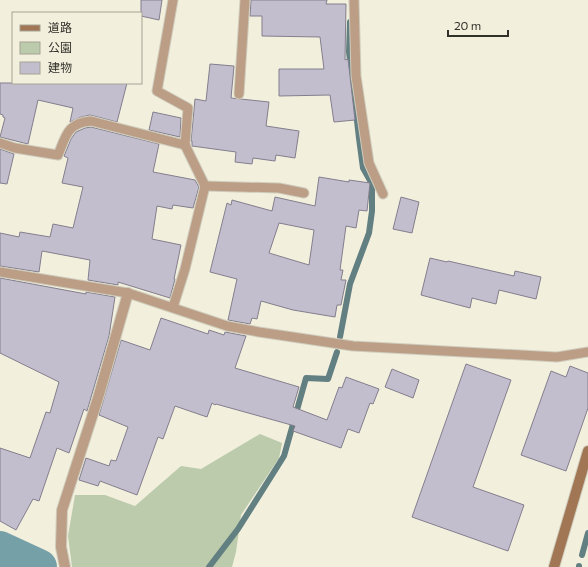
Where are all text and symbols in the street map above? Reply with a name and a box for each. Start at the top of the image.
legend [12,12,142,84]
scale bar [448,12,508,38]
text: 20 m [454,18,481,32]
text: 道路 [48,20,72,34]
text: 公園 [48,40,72,54]
text: 建物 [48,60,72,74]

